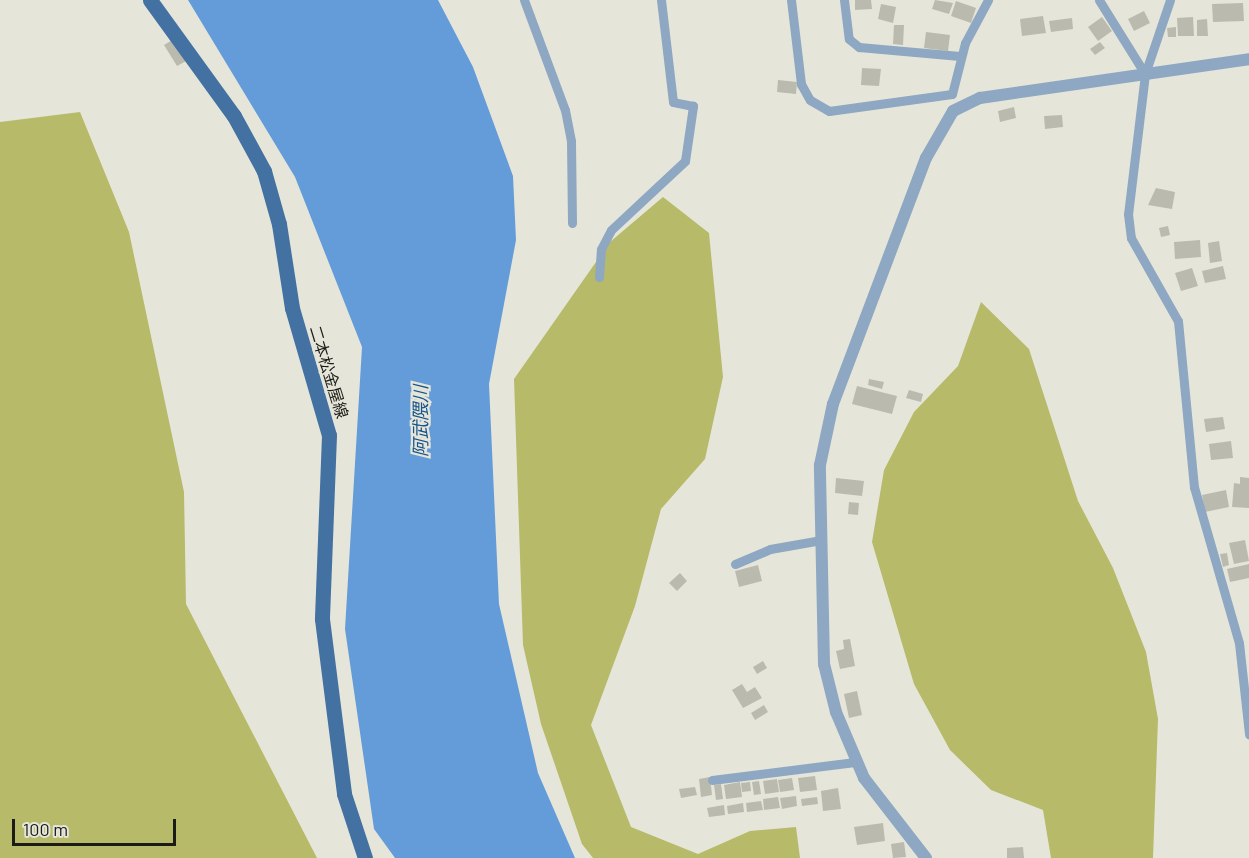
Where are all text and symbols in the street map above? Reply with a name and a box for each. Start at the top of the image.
street label: 二本松金屋線 [306,323,352,421]
water label: 阿武隈川 [409,385,431,457]
scale bar [15,807,178,845]
text: 100 m [23,818,68,840]

